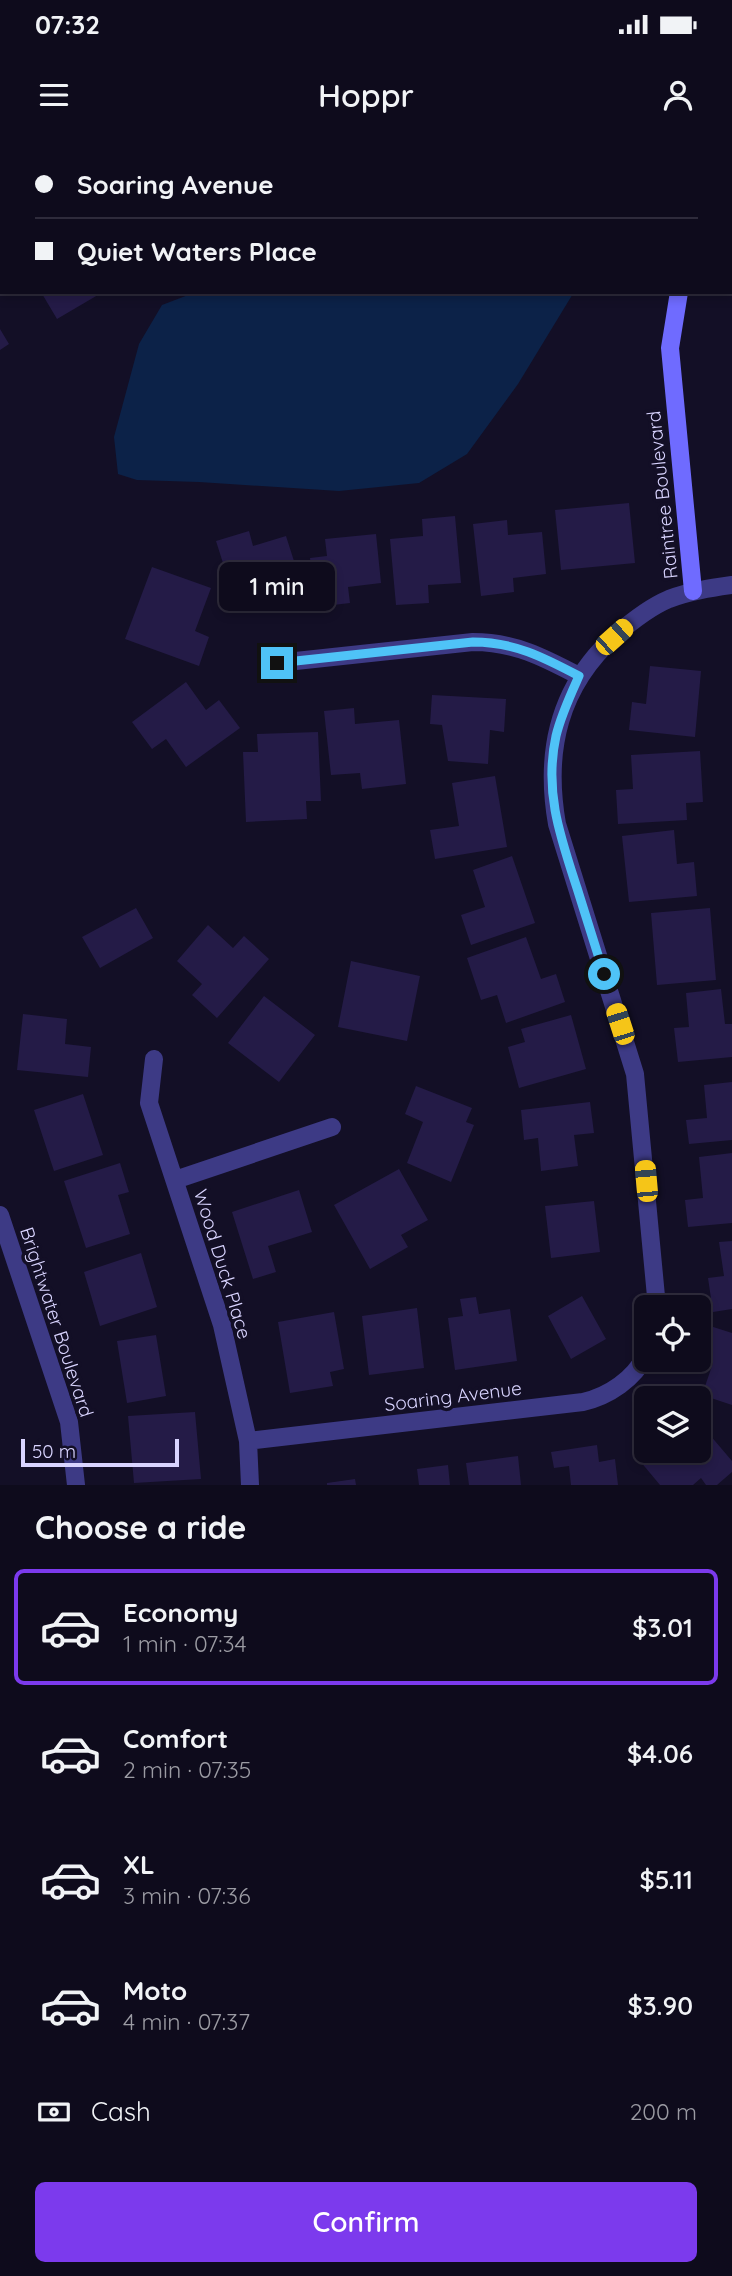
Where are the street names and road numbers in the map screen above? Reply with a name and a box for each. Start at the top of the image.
street label: Raintree Boulevard [641,410,683,580]
street label: Wood Duck Place [189,1186,257,1342]
street label: Brightwater Boulevard [15,1224,99,1420]
street label: Soaring Avenue [383,1376,523,1416]

